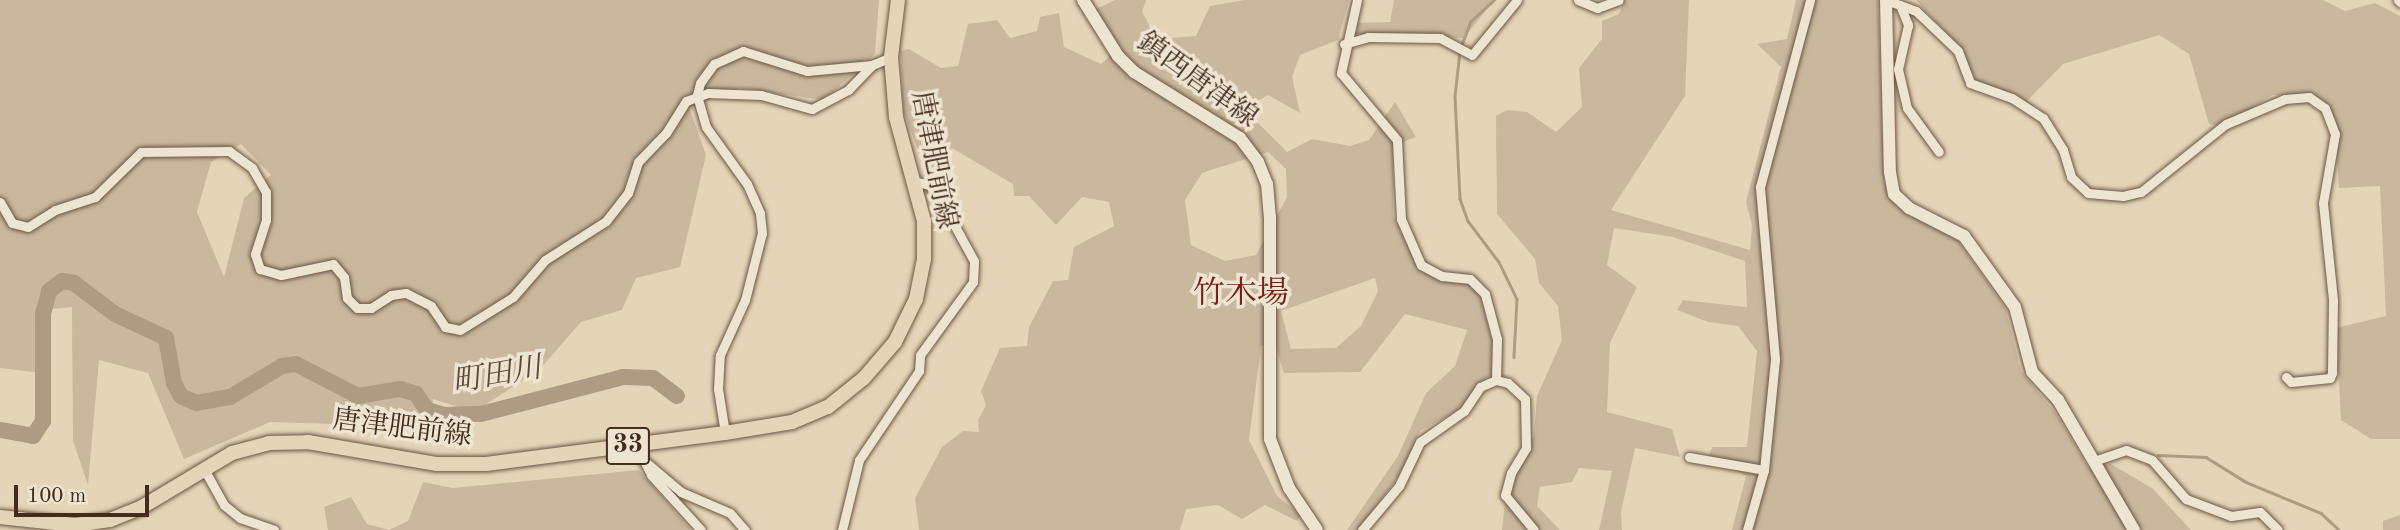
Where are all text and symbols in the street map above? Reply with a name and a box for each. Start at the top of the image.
street label: 鎮西唐津線 [1130,26,1264,136]
street label: 唐津肥前線 [903,88,963,232]
district label: 竹木場 [1193,276,1289,314]
water label: 町田川 [450,350,544,402]
street label: 唐津肥前線 [330,404,474,454]
road number: 33 [605,424,651,468]
scale bar [18,470,152,514]
text: 100 m [27,486,86,507]

